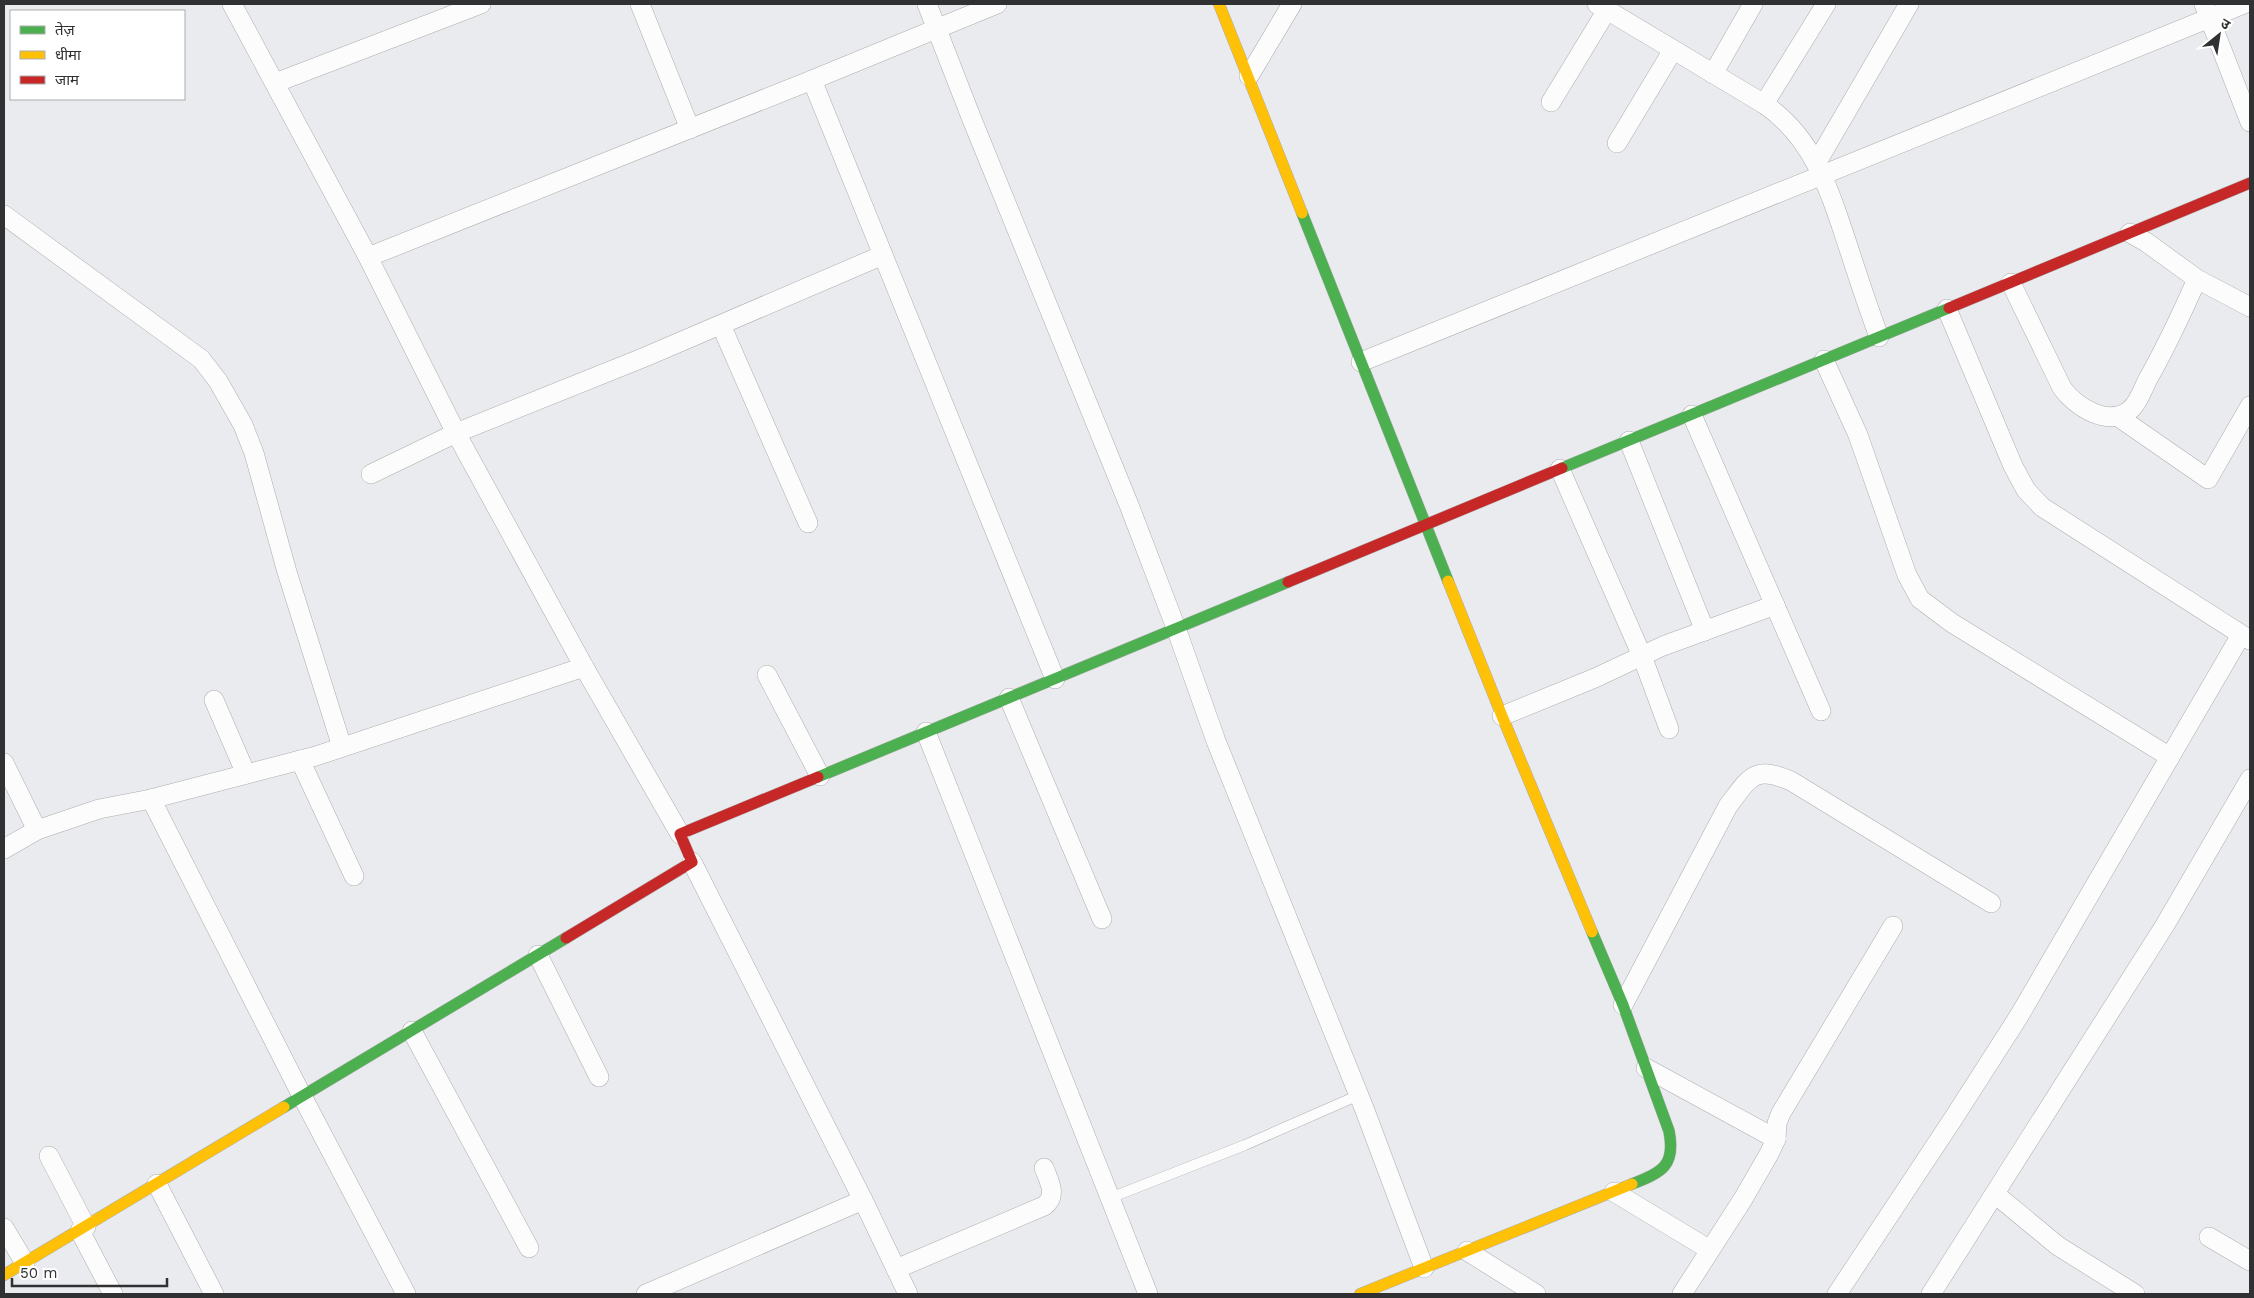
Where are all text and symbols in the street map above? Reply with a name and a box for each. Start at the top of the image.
legend [10,10,185,100]
north arrow [2194,10,2244,60]
text: उ [2218,15,2234,33]
text: तेज़ [55,21,76,39]
text: धीमा [55,46,82,64]
text: जाम [55,71,80,89]
scale bar [12,1256,168,1288]
text: 50 m [20,1264,57,1282]

